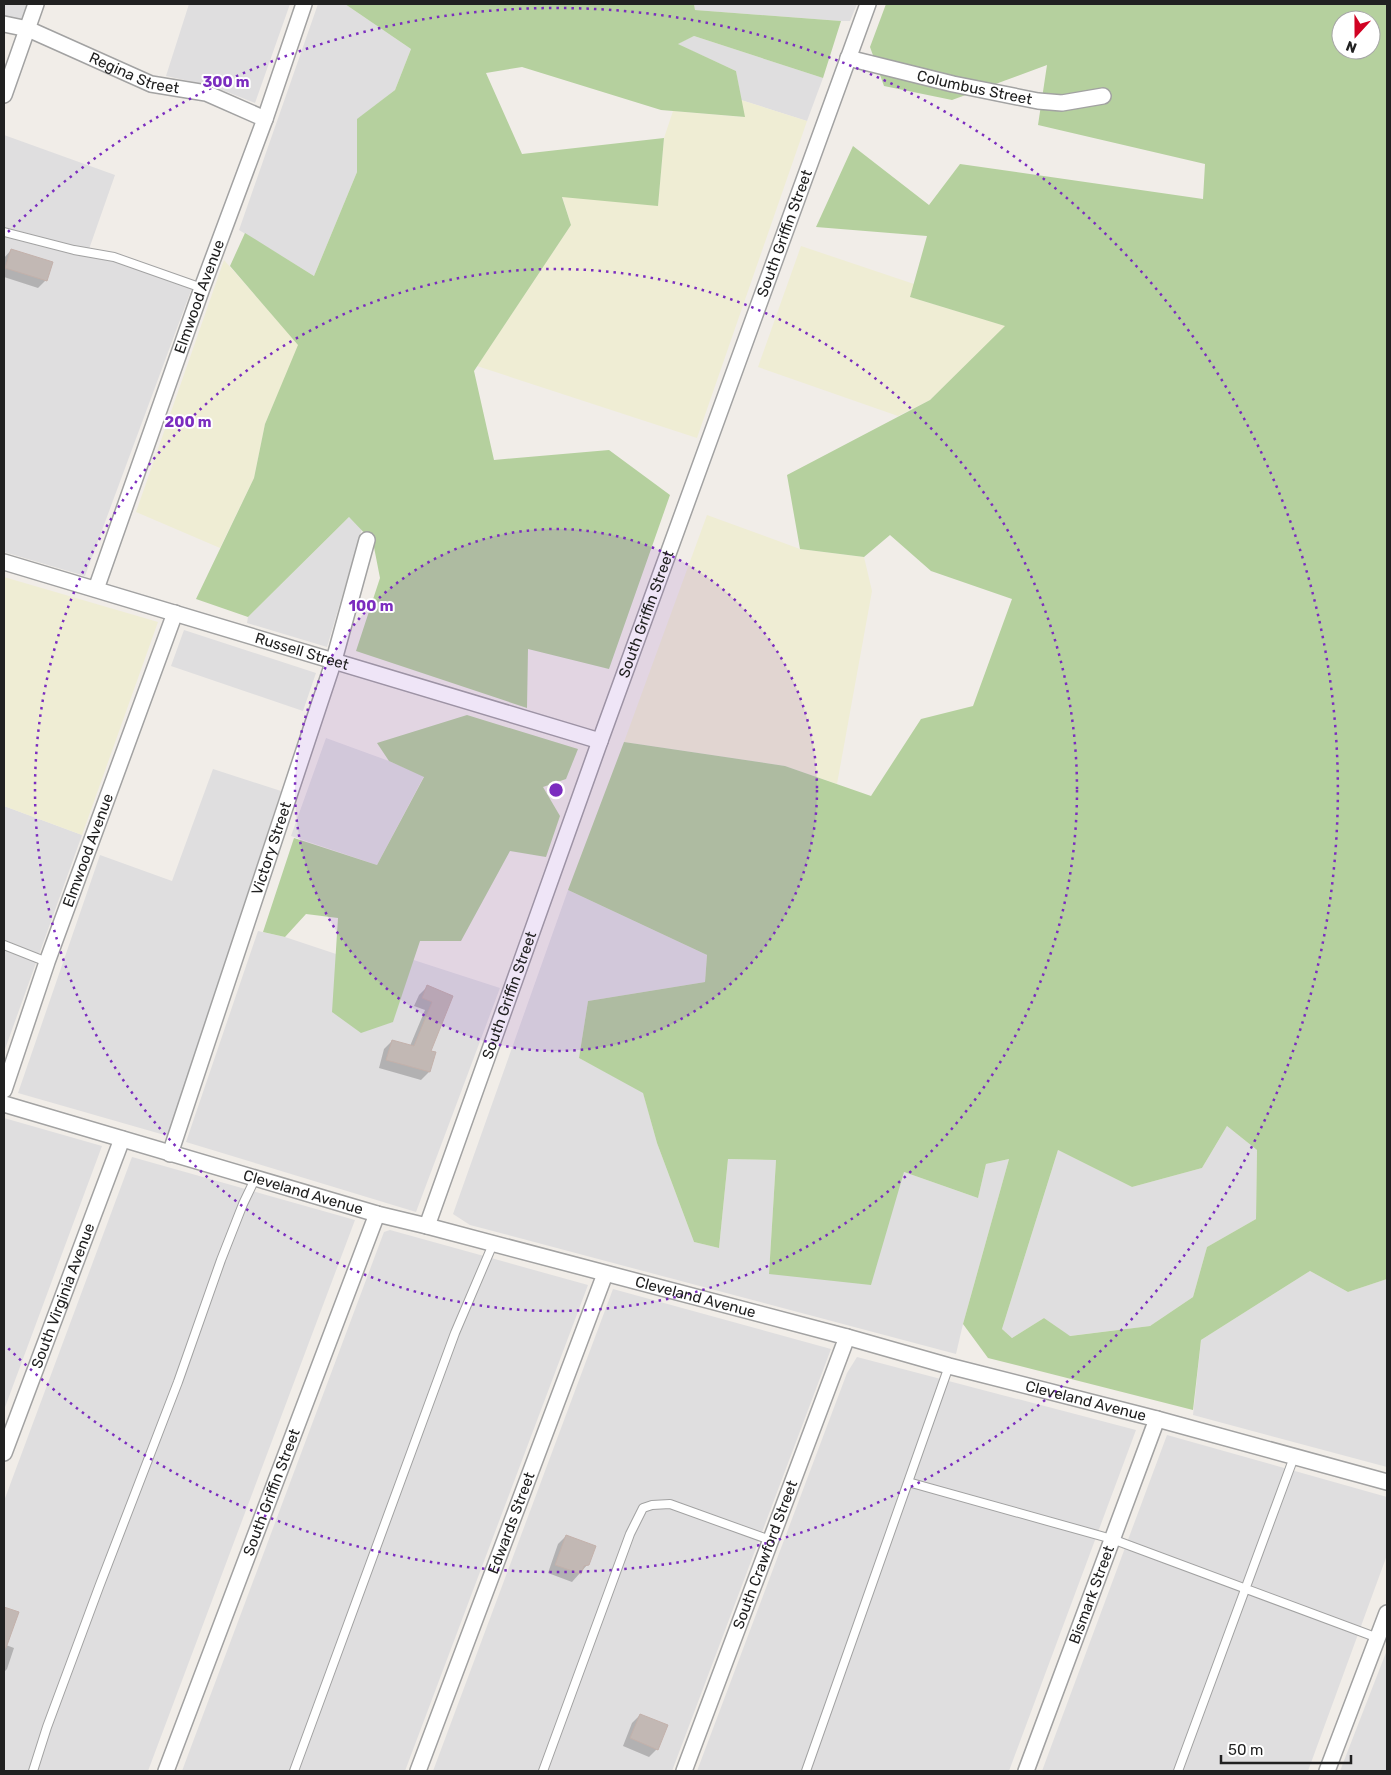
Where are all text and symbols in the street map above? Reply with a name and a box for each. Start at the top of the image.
north arrow [1331,10,1381,60]
text: N [1344,37,1359,56]
street label: Regina Street [86,48,181,97]
street label: Columbus Street [915,66,1034,109]
text: 300 m [202,73,250,91]
street label: South Griffin Street [753,167,816,300]
street label: Elmwood Avenue [171,237,228,356]
text: 200 m [164,413,212,431]
street label: South Griffin Street [615,548,678,680]
text: 100 m [349,597,393,615]
street label: Russell Street [253,629,351,674]
centre of rings [547,781,565,799]
street label: Elmwood Avenue [59,791,117,910]
street label: Victory Street [248,799,295,897]
street label: South Griffin Street [478,929,540,1062]
street label: Cleveland Avenue [241,1166,365,1218]
street label: South Virginia Avenue [28,1221,99,1371]
street label: Cleveland Avenue [633,1272,758,1322]
street label: Cleveland Avenue [1024,1377,1148,1425]
street label: South Griffin Street [239,1426,304,1558]
street label: Edwards Street [484,1469,539,1576]
street label: South Crawford Street [729,1478,801,1632]
street label: Bismark Street [1065,1543,1118,1646]
scale bar [1221,1732,1351,1764]
text: 50 m [1228,1741,1263,1759]

